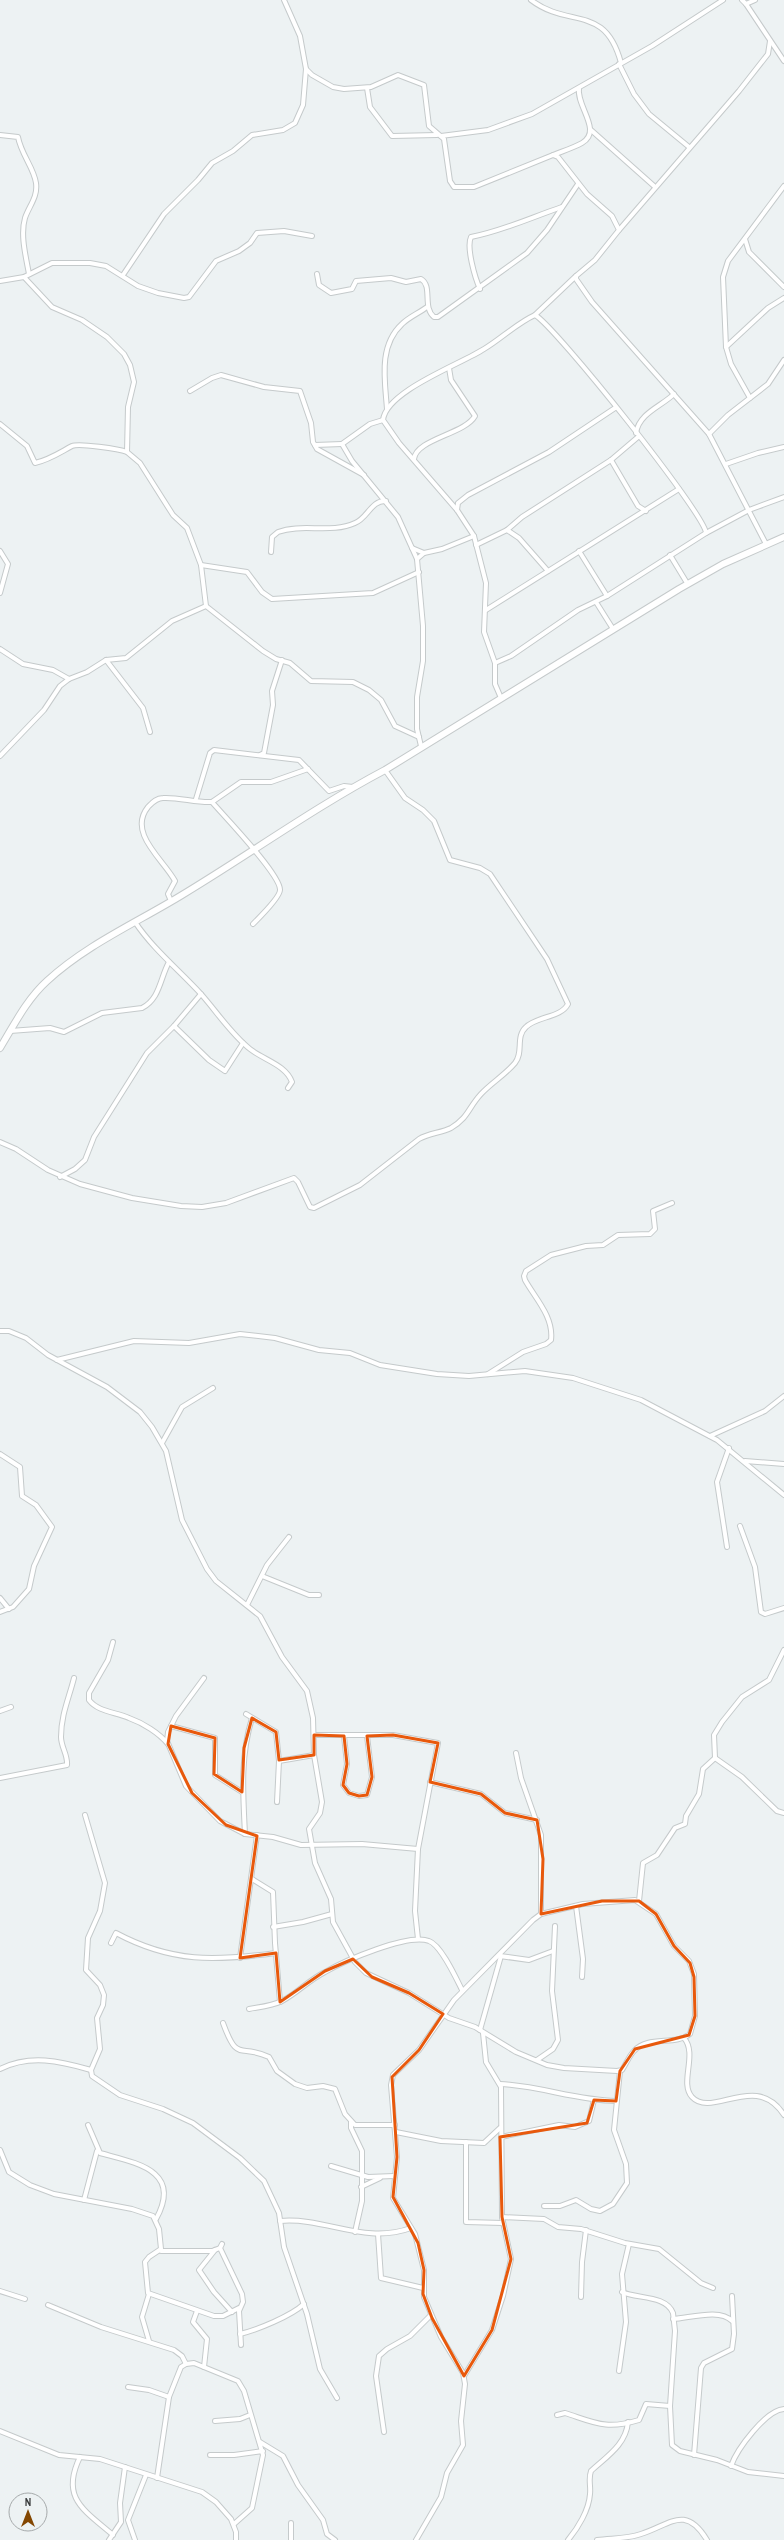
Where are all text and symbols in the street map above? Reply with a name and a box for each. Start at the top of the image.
north arrow [8,2492,48,2532]
text: N [25,2495,31,2509]

